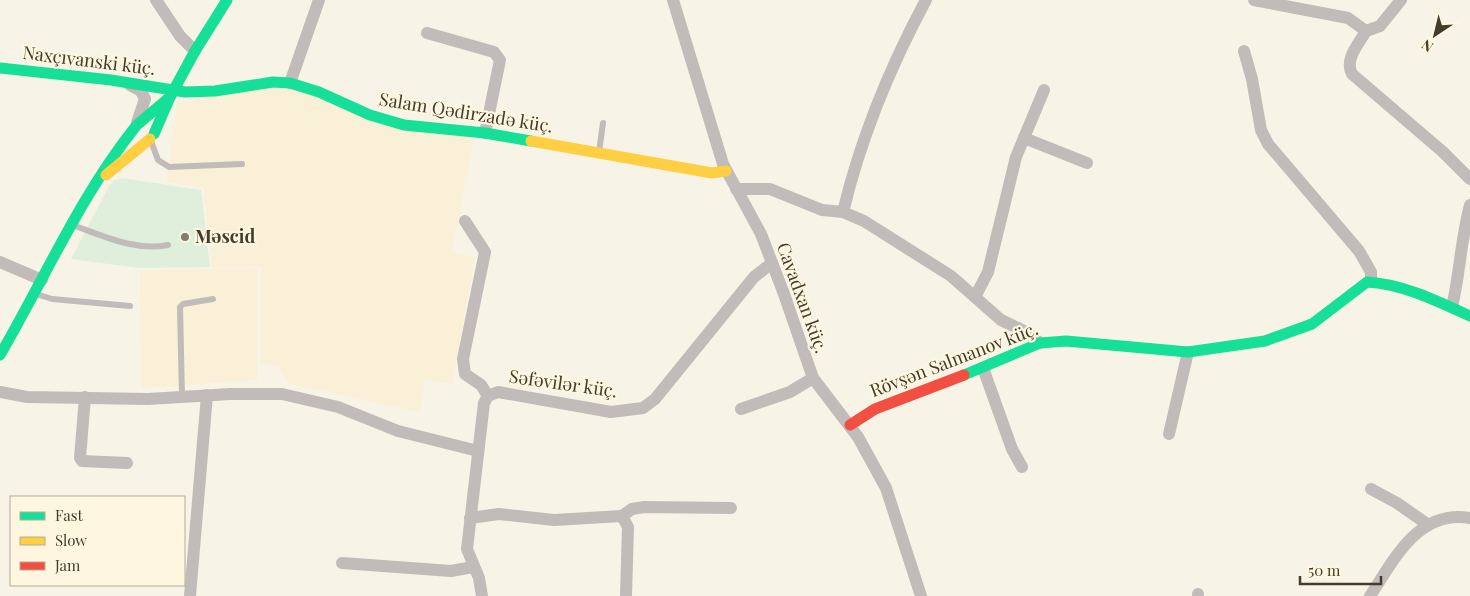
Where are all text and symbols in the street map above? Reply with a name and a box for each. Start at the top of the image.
north arrow [1410,10,1460,60]
text: N [1418,35,1437,57]
street label: Naxçıvanski küç. [21,40,157,80]
street label: Salam Qədirzadə küç. [378,86,555,138]
place label: Məscid [195,224,255,248]
marker: Məscid [179,231,191,243]
street label: Cavadxan küç. [772,239,834,356]
street label: Rövşən Salmanov küç. [866,316,1041,402]
street label: Səfəvilər küç. [507,364,619,402]
legend [10,496,185,586]
text: Fast [55,505,84,525]
text: Slow [55,530,87,550]
scale bar [1300,554,1381,586]
text: Jam [54,555,81,575]
text: 50 m [1308,560,1341,580]

